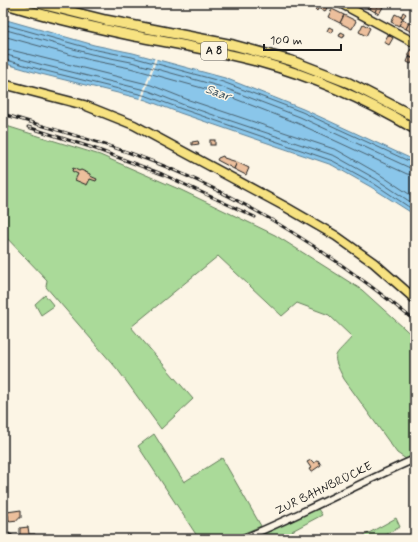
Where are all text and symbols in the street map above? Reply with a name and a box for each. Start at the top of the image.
scale bar [264,26,341,52]
text: 100 m [270,33,302,49]
road number: A 8 [201,42,227,60]
water label: Saar [203,81,234,106]
street label: ZUR BAHNBRÜCKE [273,459,375,519]

